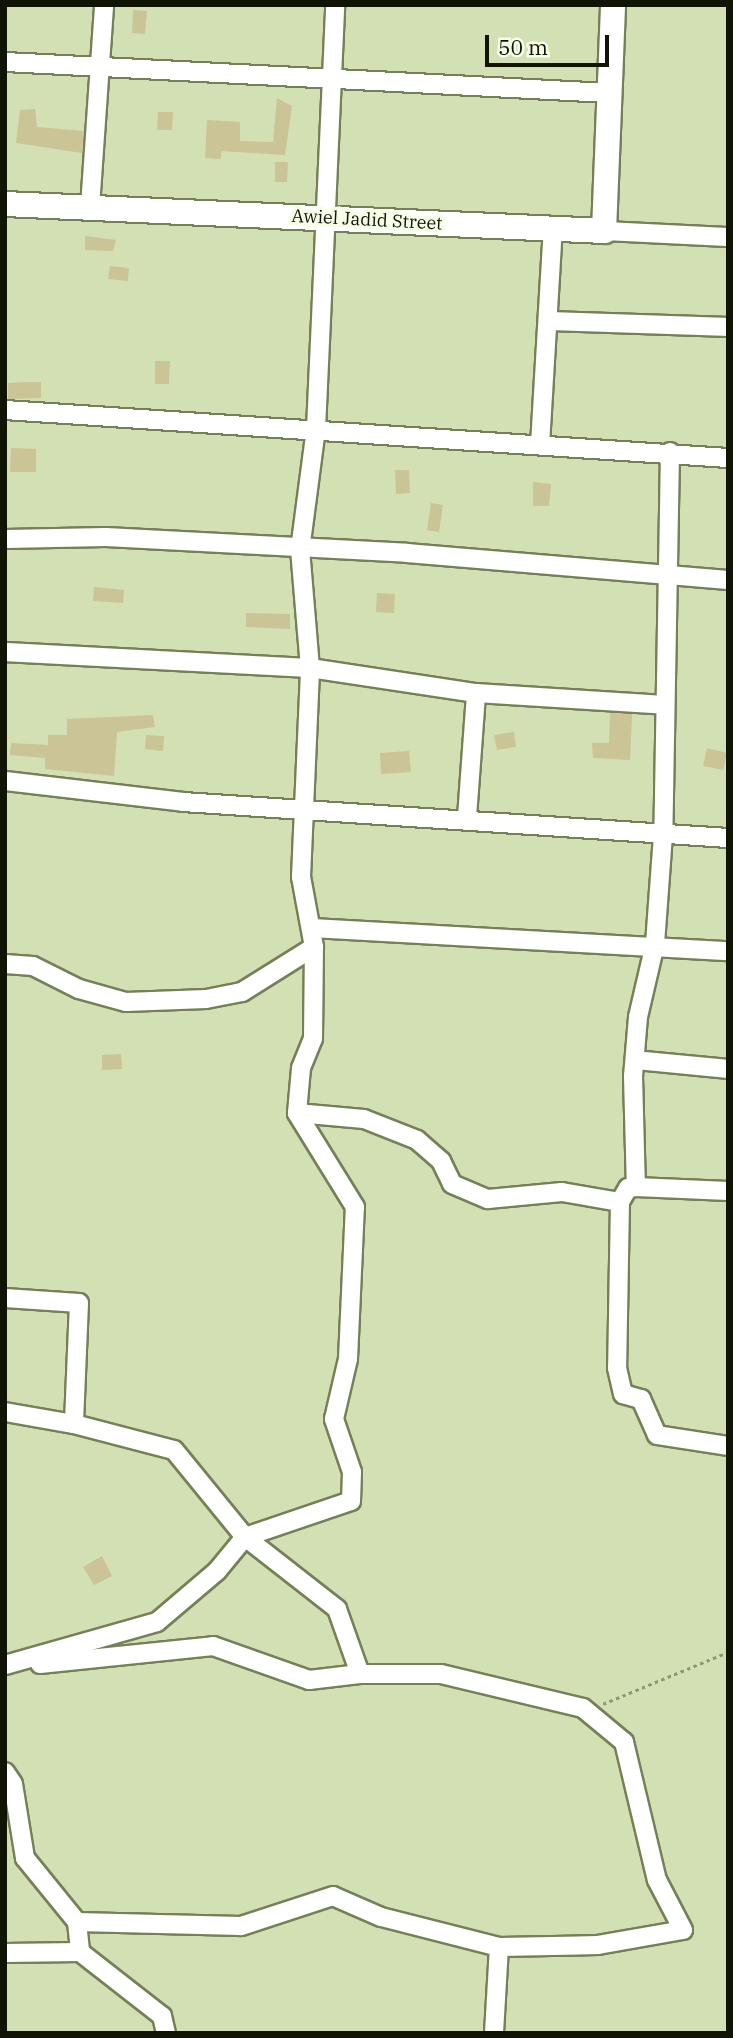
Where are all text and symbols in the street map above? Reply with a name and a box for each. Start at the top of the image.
scale bar [488,21,612,65]
text: 50 m [498,33,548,61]
street label: Awiel Jadid Street [291,205,443,235]

